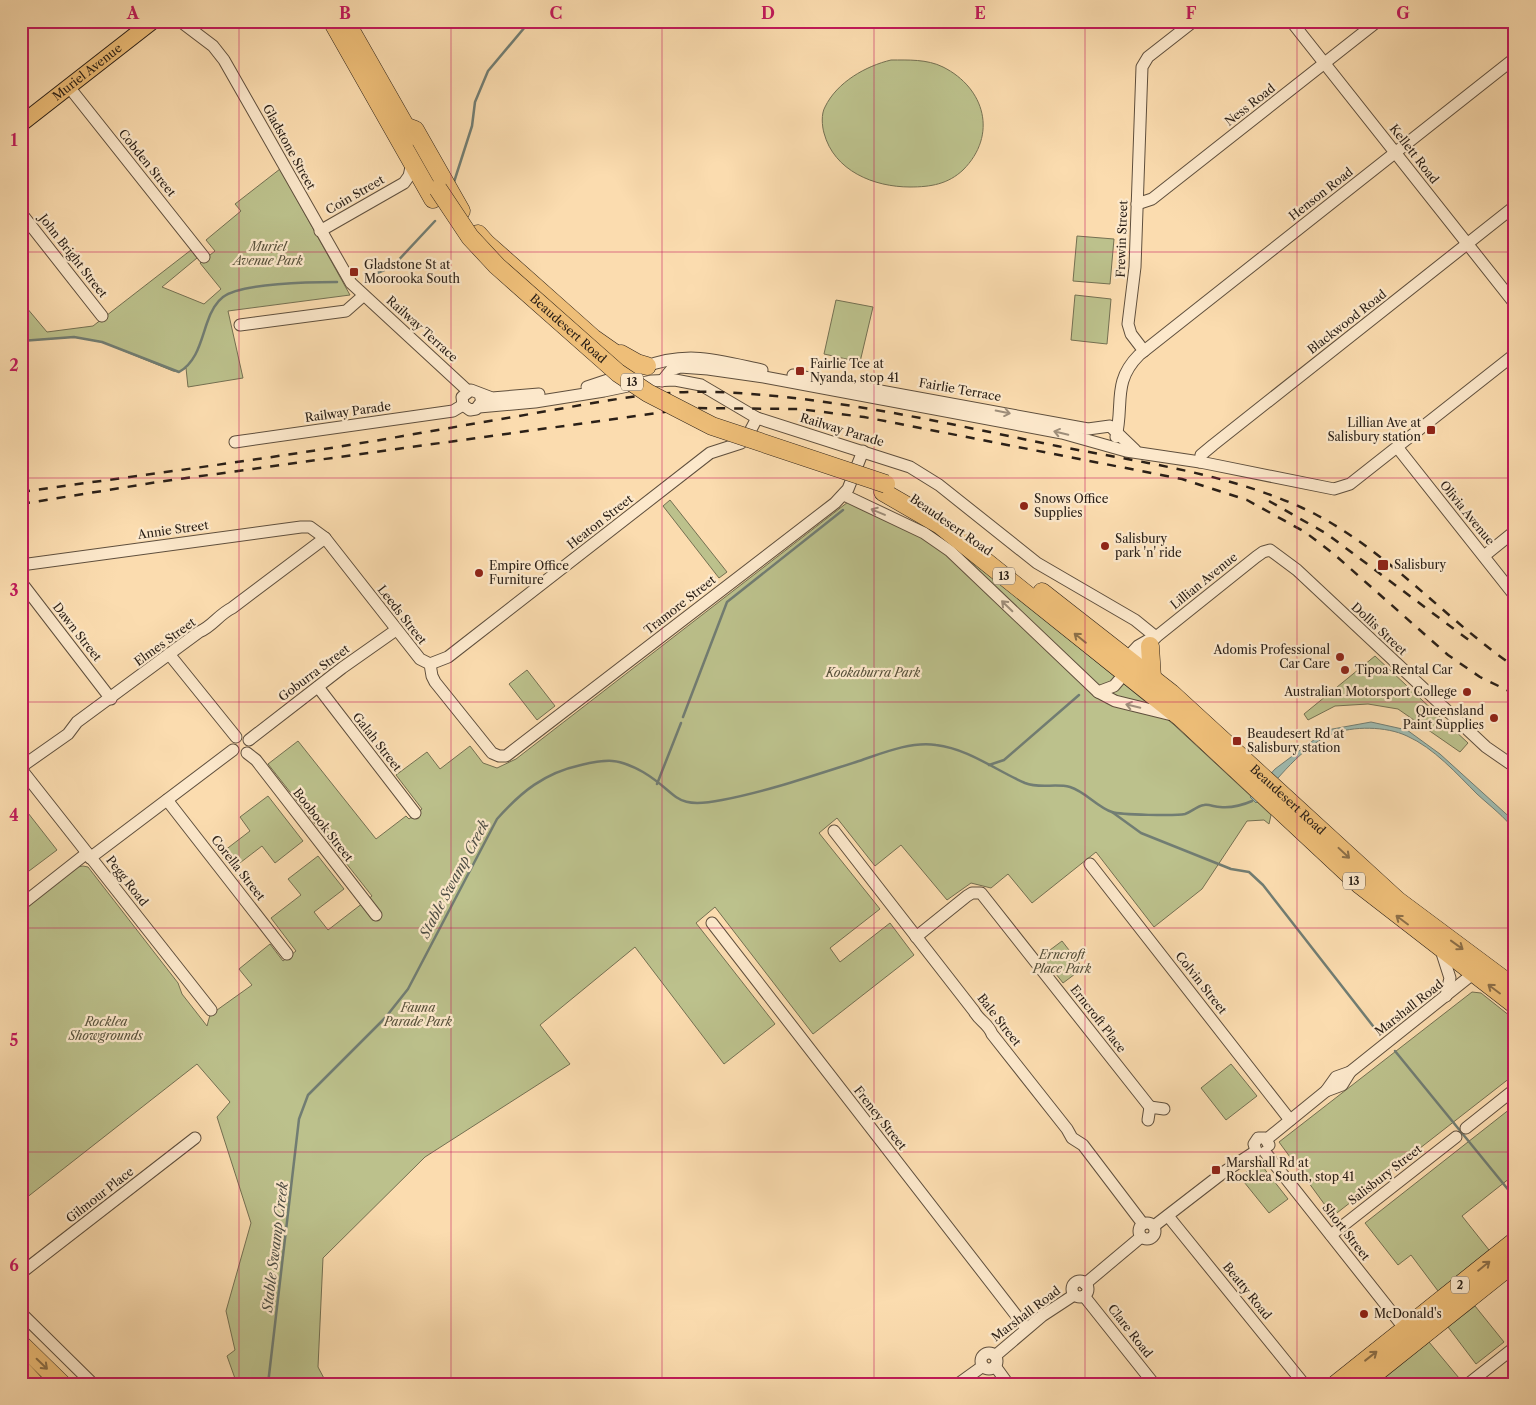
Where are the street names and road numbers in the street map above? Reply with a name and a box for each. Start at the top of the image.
street label: Muriel Avenue [49,40,125,104]
street label: Ness Road [1222,80,1278,129]
street label: Gladstone Street [260,102,319,193]
street label: Kellett Road [1387,121,1443,187]
street label: Cobden Street [116,126,180,200]
street label: Henson Road [1286,164,1356,223]
street label: Coin Street [323,171,387,217]
street label: Frewin Street [1113,199,1130,278]
street label: John Bright Street [35,209,111,301]
street label: Blackwood Road [1304,286,1390,357]
street label: Beaudesert Road [527,291,610,367]
street label: Railway Terrace [384,293,461,365]
road number: 13 [621,374,643,391]
street label: Fairlie Terrace [918,375,1003,404]
street label: Railway Parade [304,398,392,425]
street label: Railway Parade [798,410,886,449]
street label: Olivia Avenue [1437,477,1498,548]
street label: Heaton Street [564,491,636,552]
street label: Beaudesert Road [907,491,996,559]
street label: Annie Street [135,517,210,542]
street label: Lillian Avenue [1167,549,1240,612]
road number: 13 [993,568,1015,584]
street label: Tramore Street [641,571,719,637]
street label: Leeds Street [375,582,431,648]
street label: Dawn Street [50,599,105,665]
street label: Dollis Street [1349,599,1411,659]
street label: Elmes Street [131,614,199,669]
street label: Goburra Street [275,641,353,704]
street label: Galah Street [350,709,406,775]
street label: Beaudesert Road [1247,761,1329,838]
street label: Boobook Street [290,785,357,865]
street label: Corella Street [208,832,269,904]
street label: Pegg Road [103,853,152,909]
road number: 13 [1343,872,1365,889]
street label: Colvin Street [1172,949,1231,1017]
street label: Marshall Road [1372,976,1446,1039]
street label: Erncroft Place [1067,982,1130,1056]
street label: Bale Street [974,991,1025,1049]
street label: Freney Street [851,1083,910,1153]
street label: Salisbury Street [1345,1141,1425,1208]
street label: Gilmour Place [63,1163,137,1226]
street label: Short Street [1319,1200,1374,1264]
street label: Beatty Road [1220,1259,1275,1323]
road number: 2 [1451,1276,1469,1294]
street label: Marshall Road [988,1282,1064,1344]
street label: Clare Road [1105,1301,1156,1361]

